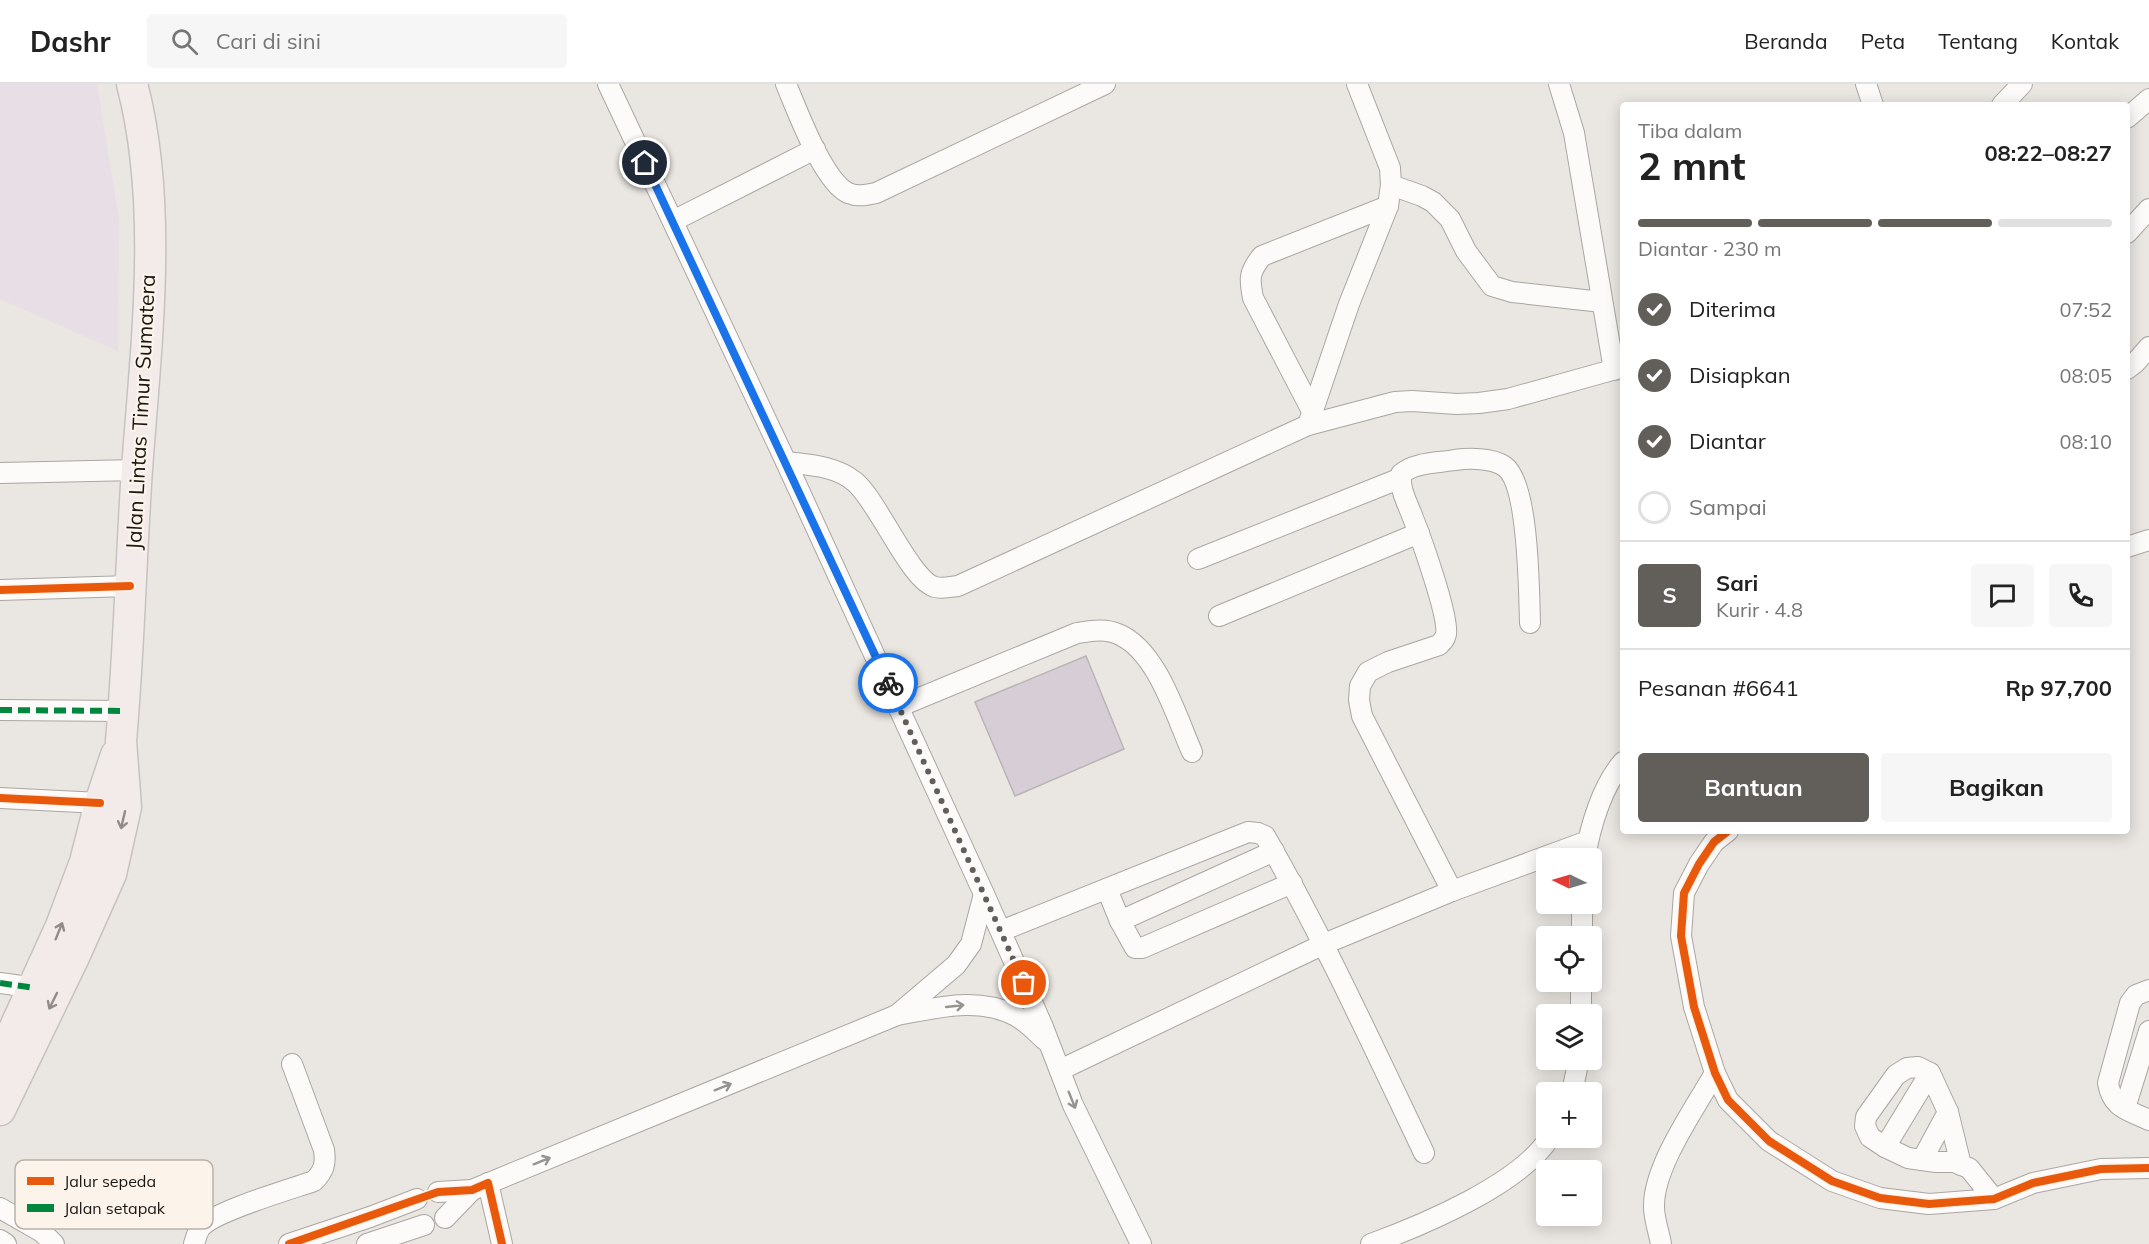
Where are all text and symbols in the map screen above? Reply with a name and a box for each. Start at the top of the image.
search box [147,14,567,68]
text: Dashr [30,24,111,59]
icon: search [168,25,201,58]
text: Cari di sini [216,27,321,55]
text: Beranda [1744,28,1828,54]
text: Peta [1861,28,1905,54]
text: Tentang [1938,28,2018,54]
text: Kontak [2051,28,2119,54]
text: Tiba dalam [1638,118,1742,143]
pin [619,137,670,188]
text: 08:22–08:27 [1984,139,2112,167]
text: 2 mnt [1638,141,1745,190]
icon: home [628,146,661,179]
text: Diantar · 230 m [1638,236,1782,261]
street label: Jalan Lintas Timur Sumatera [120,274,160,550]
icon: check [1638,293,1671,326]
text: Diterima [1689,295,1776,323]
text: 07:52 [2059,297,2112,322]
icon: check [1638,359,1671,392]
text: Disiapkan [1689,361,1791,389]
text: 08:05 [2059,363,2112,388]
icon: check [1638,425,1671,458]
text: Diantar [1689,427,1766,455]
text: 08:10 [2059,429,2112,454]
text: Sampai [1689,493,1767,521]
button: chat [1971,564,2034,627]
button: phone [2049,564,2112,627]
text: Sari [1716,569,1758,597]
text: S [1662,581,1677,609]
text: Kurir · 4.8 [1716,597,1803,622]
courier [858,653,918,713]
icon: bike [872,667,905,700]
text: Pesanan #6641 [1638,674,1799,702]
text: Rp 97,700 [2005,674,2112,702]
button: Bantuan [1638,753,1869,822]
button: Bagikan [1881,753,2112,822]
one-way arrow [117,810,128,829]
north arrow [1536,848,1602,914]
map controls [1536,848,1602,1226]
one-way arrow [54,922,65,940]
button: locate [1536,926,1602,992]
pin [998,957,1049,1008]
icon: bag [1007,966,1040,999]
one-way arrow [47,992,59,1010]
one-way arrow [944,1000,964,1011]
button: layers [1536,1004,1602,1070]
one-way arrow [713,1081,732,1092]
button: + [1536,1082,1602,1148]
one-way arrow [1067,1090,1078,1109]
one-way arrow [533,1155,551,1166]
legend [15,1160,213,1229]
button: − [1536,1160,1602,1226]
text: Jalur sepeda [64,1171,156,1191]
text: Jalan setapak [64,1198,166,1218]

